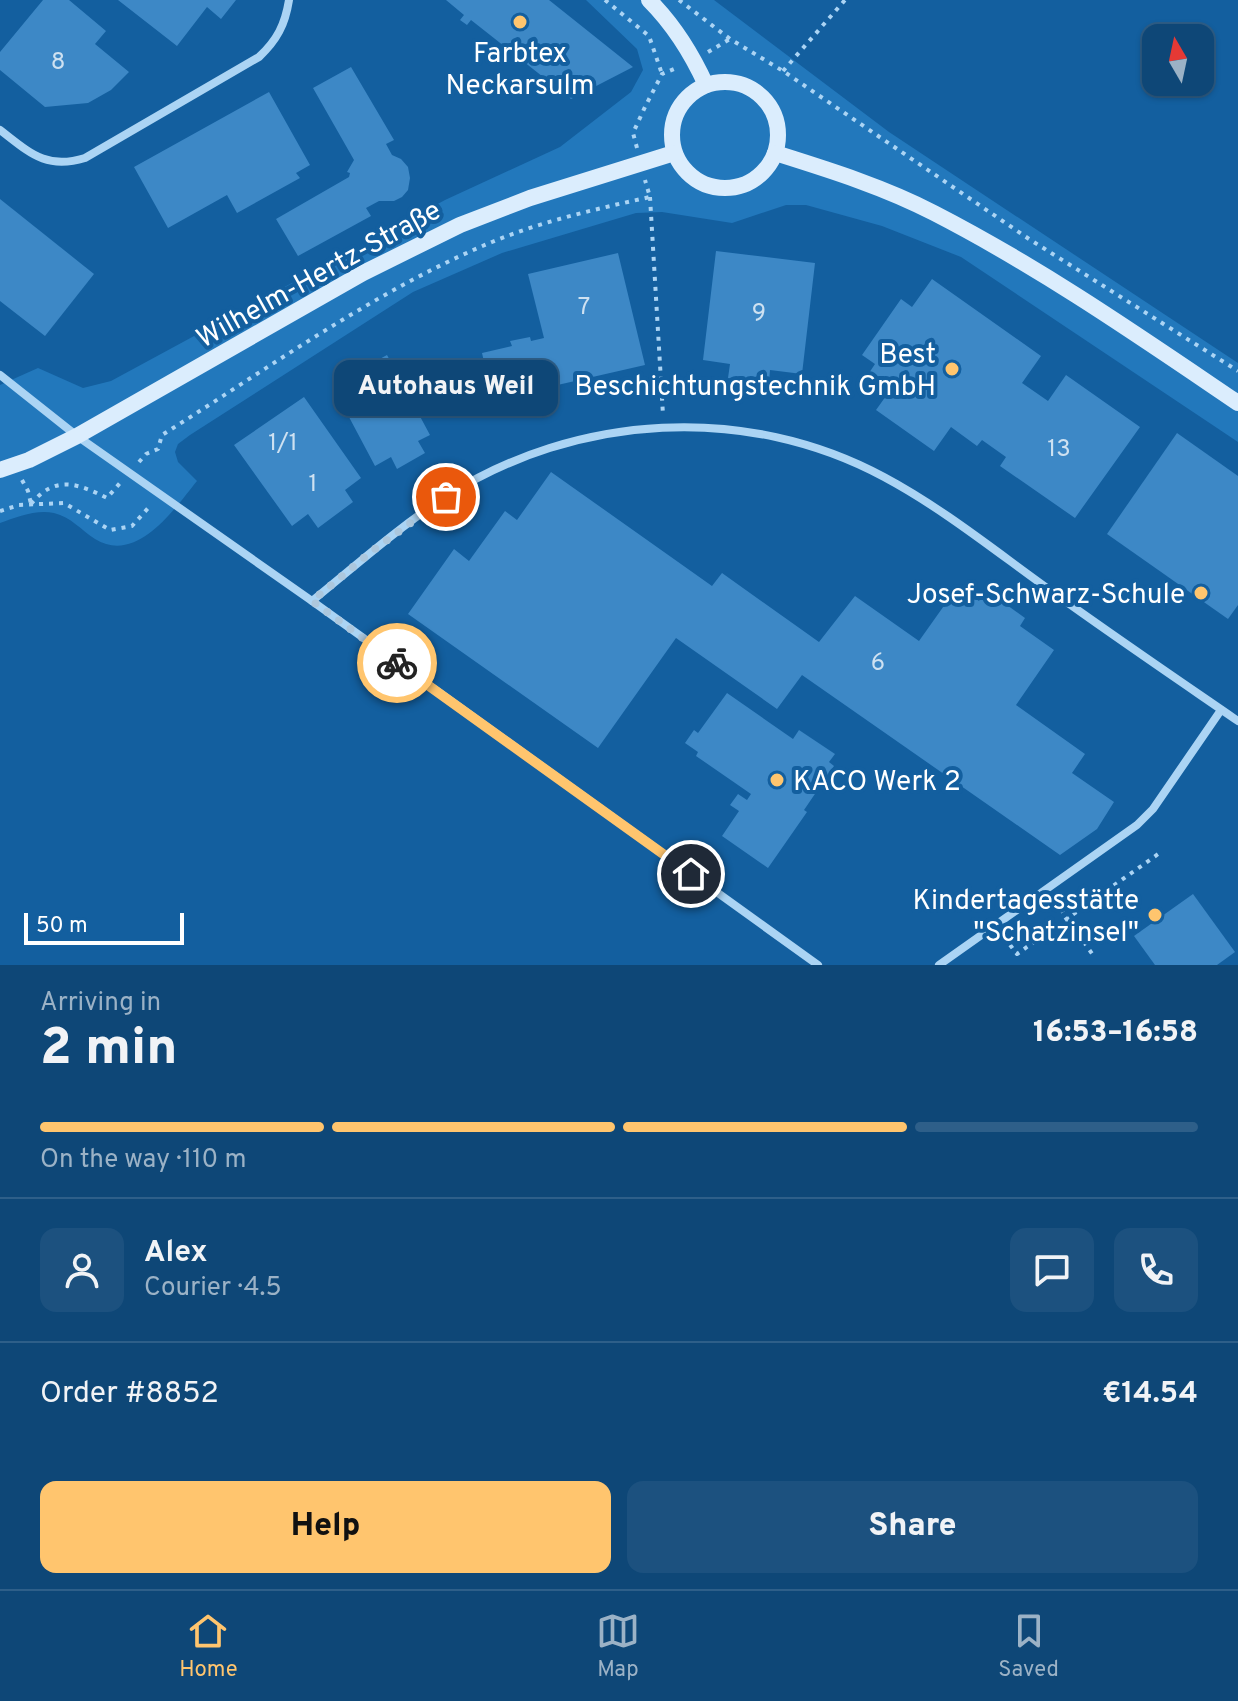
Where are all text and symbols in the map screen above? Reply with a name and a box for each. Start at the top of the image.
marker: Farbtex Neckarsulm [511,13,529,31]
north arrow [1142,24,1214,96]
map controls [1142,24,1214,96]
place label: Farbtex Neckarsulm [446,37,595,105]
house number: 8 [51,48,65,78]
street label: Wilhelm-Hertz-Straße [191,193,448,358]
house number: 7 [578,293,590,323]
house number: 9 [752,299,766,329]
place label: Best Beschichtungstechnik GmbH [574,338,936,406]
marker: Best Beschichtungstechnik GmbH [943,360,961,378]
callout: Autohaus Weil [334,361,558,417]
text: Autohaus Weil [358,371,534,404]
house number: 1/1 [268,429,298,459]
house number: 13 [1047,435,1071,465]
pin [412,463,480,531]
house number: 1 [309,470,317,500]
icon: bag [424,475,468,519]
place label: Josef-Schwarz-Schule [907,578,1185,614]
marker: Josef-Schwarz-Schule [1192,584,1210,602]
courier [357,623,437,703]
icon: bike [375,641,419,685]
house number: 6 [871,649,885,679]
place label: KACO Werk 2 [793,765,961,801]
marker: KACO Werk 2 [768,771,786,789]
pin [657,840,725,908]
icon: home [669,852,713,896]
place label: Kindertagesstätte "Schatzinsel" [912,884,1139,952]
marker: Kindertagesstätte "Schatzinsel" [1146,906,1164,924]
scale bar [24,909,184,945]
text: 50 m [36,913,88,940]
text: Arriving in [40,987,161,1020]
text: 16:53–16:58 [1033,1015,1198,1052]
text: 2 min [40,1017,178,1083]
text: On the way · 110 m [40,1144,246,1177]
button: person [40,1228,124,1312]
button: chat [1010,1228,1094,1312]
button: phone [1114,1228,1198,1312]
text: Alex [144,1235,208,1272]
text: Courier · 4.5 [144,1272,282,1305]
text: Order #8852 [40,1376,219,1413]
text: €14.54 [1102,1376,1198,1413]
button: Help [40,1481,611,1573]
button: Share [627,1481,1198,1573]
tab: Home [179,1609,238,1684]
tab: Map [596,1609,640,1684]
tab: Saved [998,1609,1059,1684]

